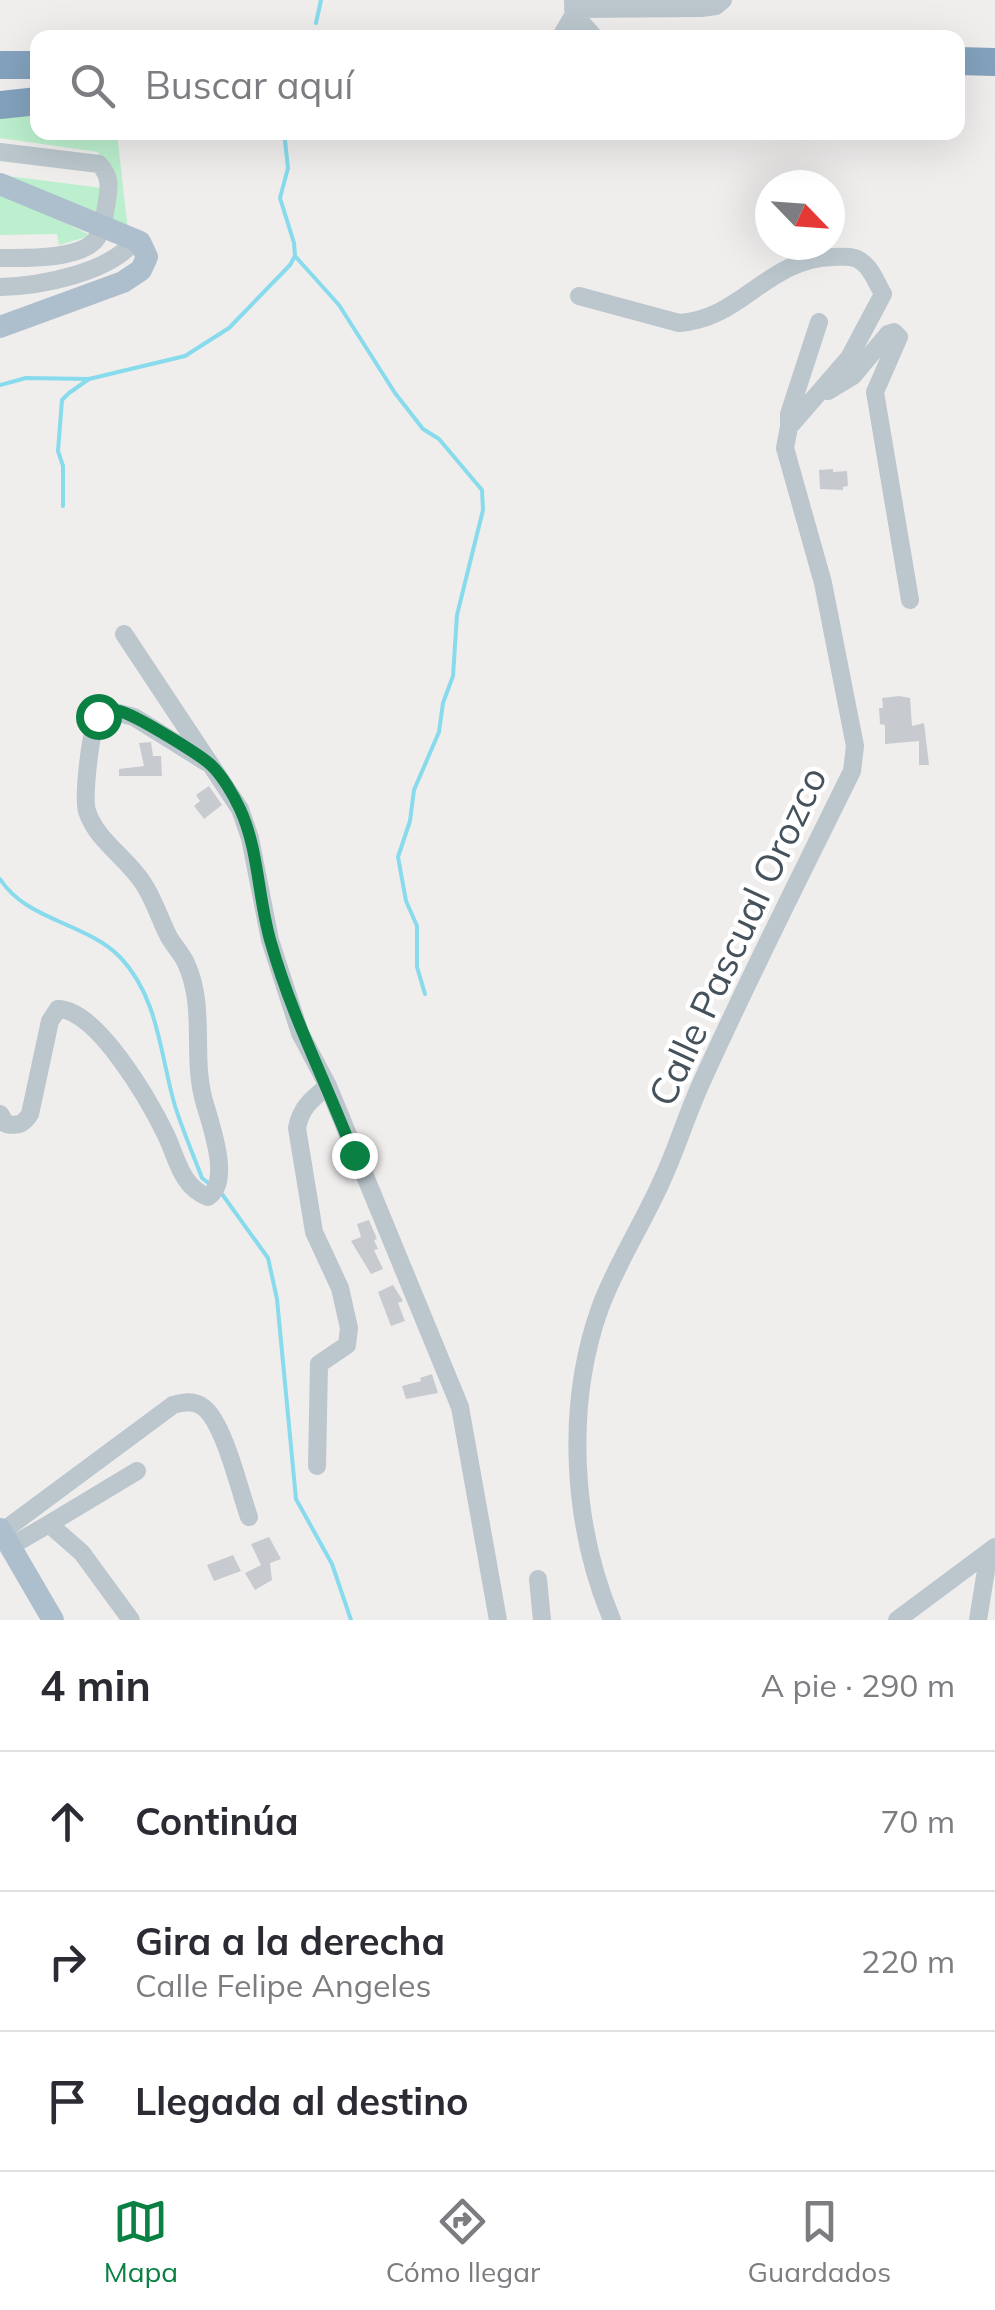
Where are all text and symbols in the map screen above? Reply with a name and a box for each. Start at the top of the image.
search box [30,30,965,140]
icon: search [65,58,120,113]
text: Buscar aquí [145,61,353,109]
north arrow [755,170,845,260]
route start [76,694,122,740]
street label: Calle Pascual Orozco [637,759,837,1113]
route end [332,1133,378,1179]
text: 4 min [40,1659,151,1712]
text: A pie · 290 m [761,1665,955,1705]
icon: ahead [40,1794,95,1849]
text: Continúa [135,1797,299,1845]
text: 70 m [880,1801,955,1841]
text: Gira a la derecha [135,1917,445,1965]
icon: right [40,1934,95,1989]
text: 220 m [861,1941,955,1981]
text: Calle Felipe Angeles [135,1965,431,2005]
icon: arrive [40,2074,95,2129]
text: Llegada al destino [135,2077,469,2125]
tab: Mapa [104,2194,178,2289]
tab: Cómo llegar [386,2194,540,2289]
tab: Guardados [748,2194,891,2289]

